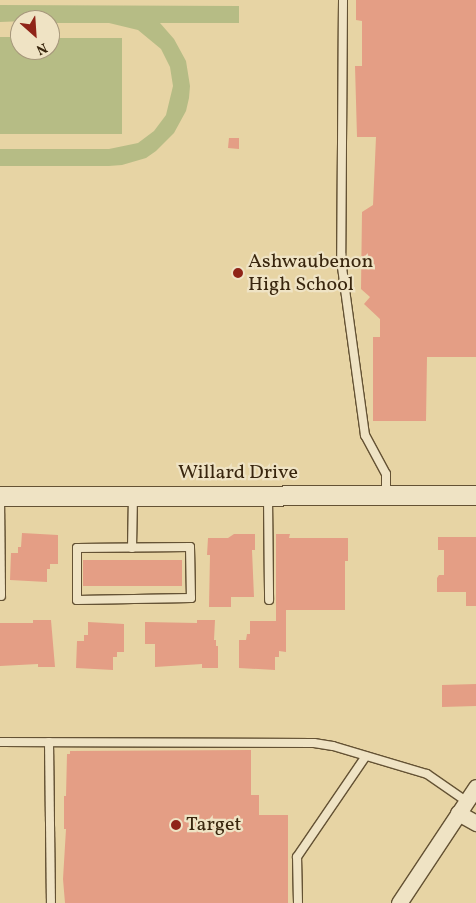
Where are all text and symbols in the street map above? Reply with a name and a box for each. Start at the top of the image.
north arrow [10,10,60,60]
text: N [33,37,50,59]
place label: Ashwaubenon High School [248,250,373,297]
marker: Ashwaubenon High School [232,267,244,279]
street label: Willard Drive [178,461,298,485]
place label: Target [186,813,242,837]
marker: Target [170,819,182,831]

